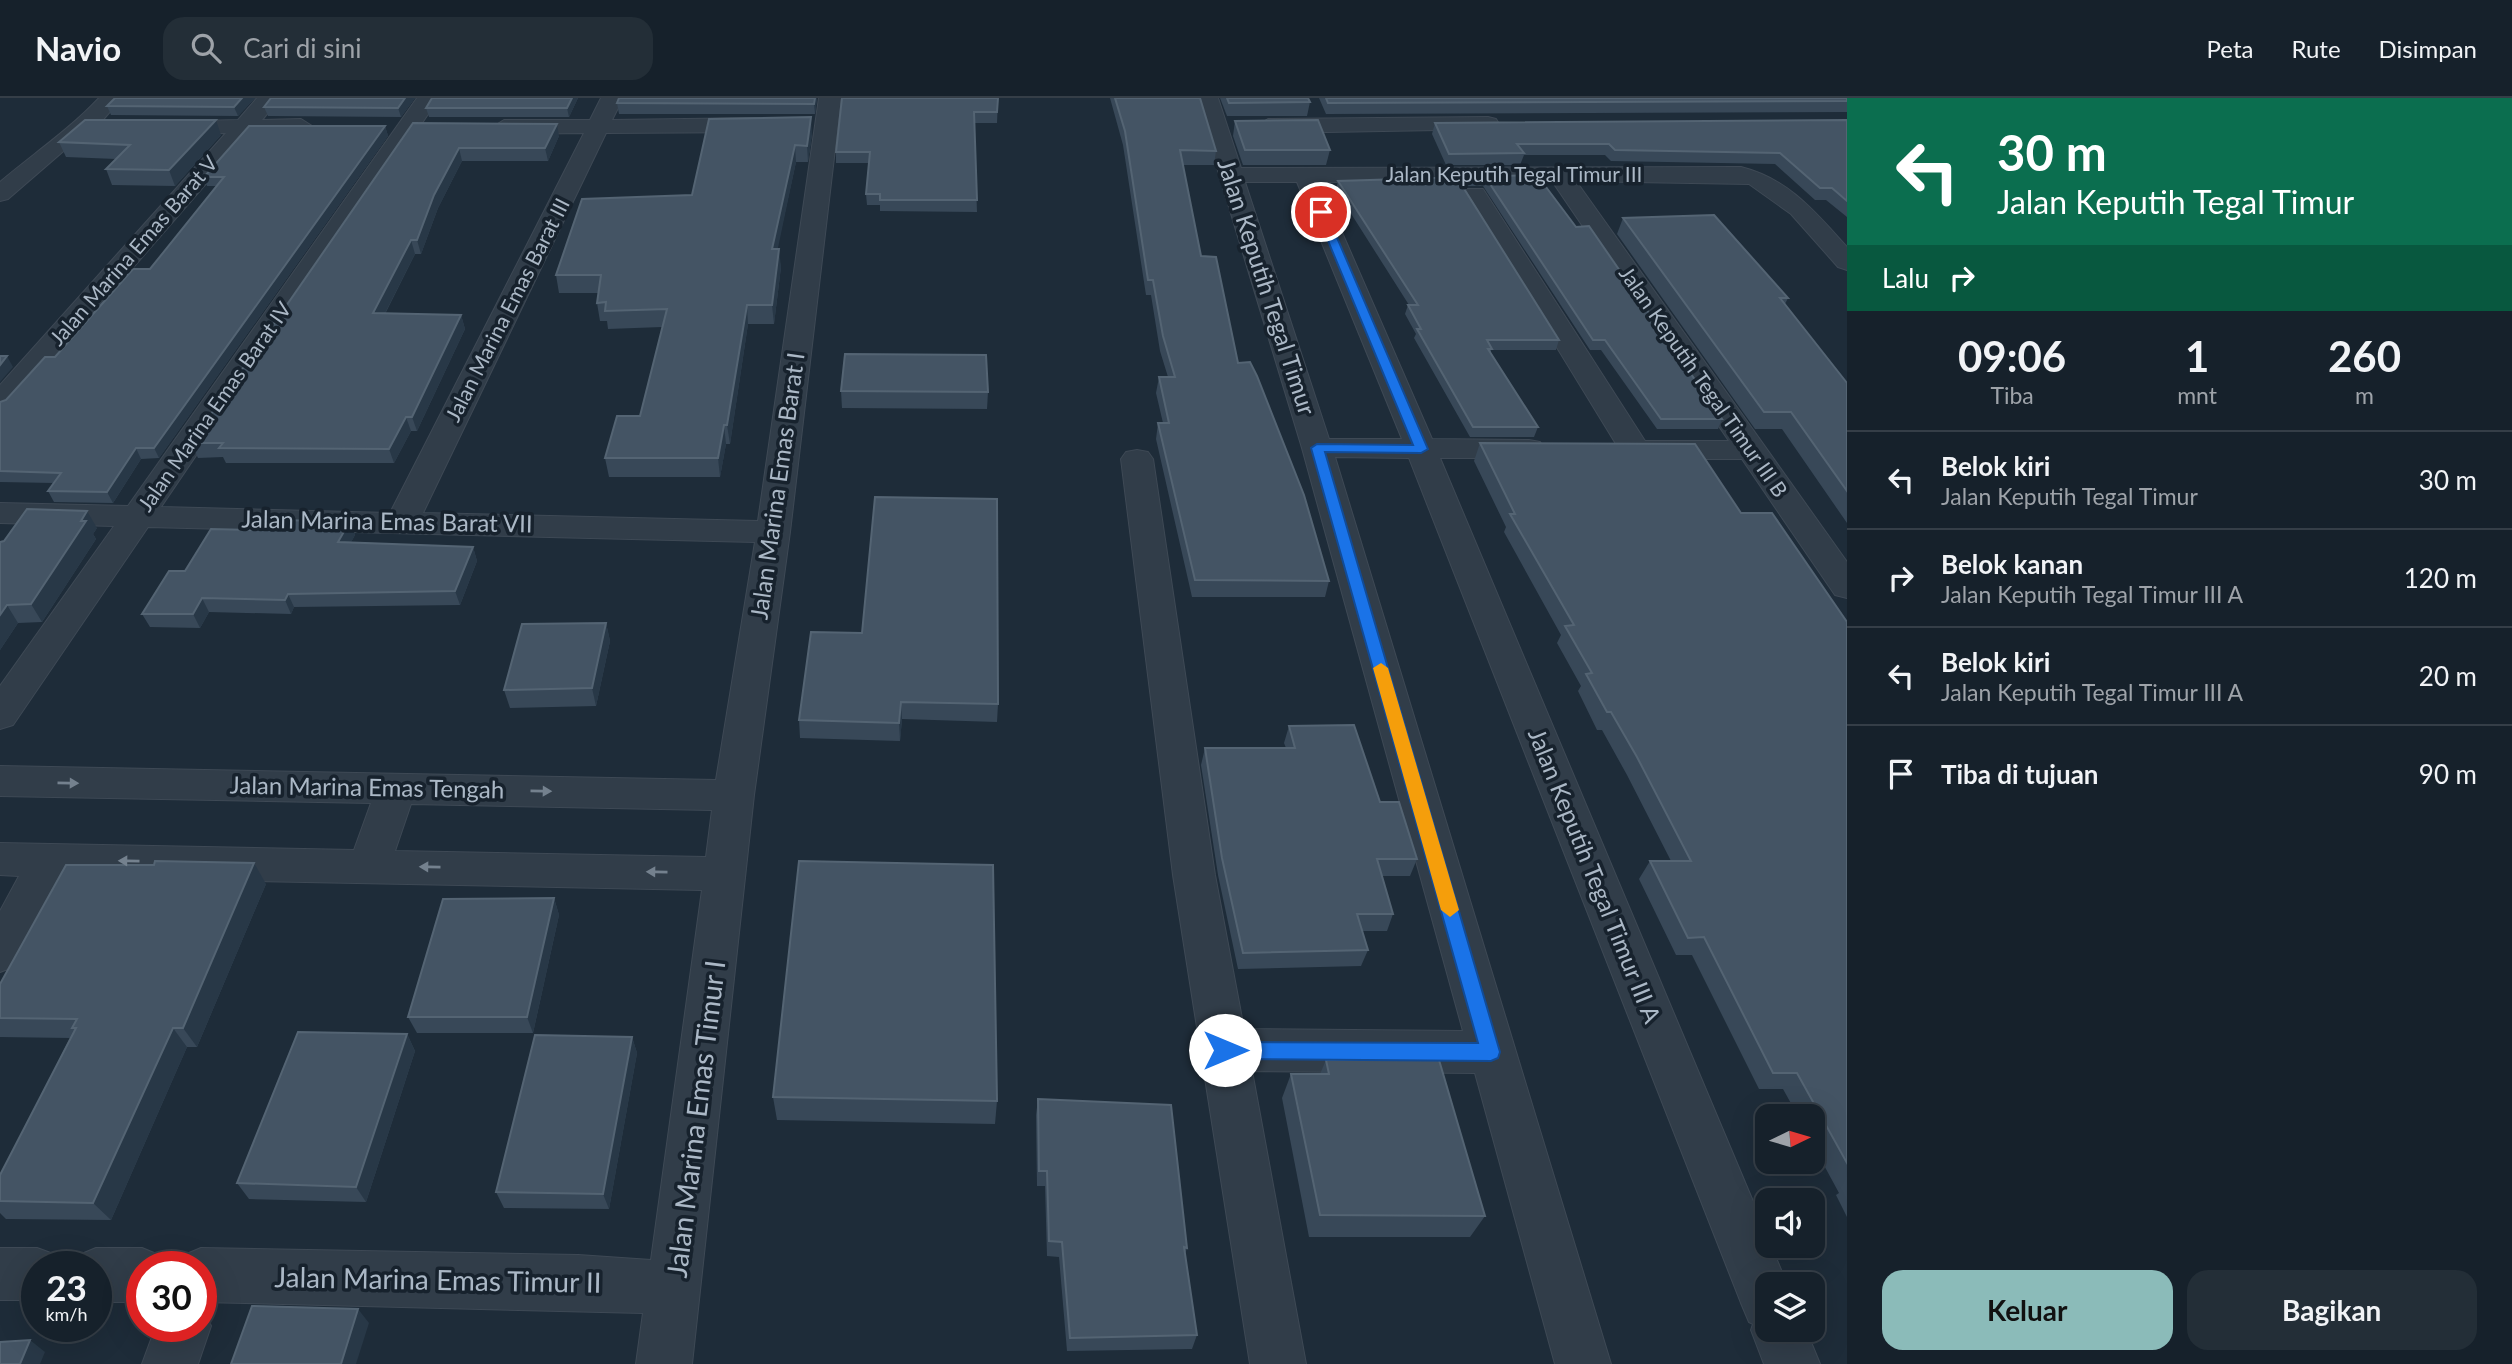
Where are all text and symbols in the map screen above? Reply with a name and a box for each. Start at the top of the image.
search box [163,17,653,80]
text: Navio [35,28,121,68]
icon: search [187,29,225,67]
text: Cari di sini [243,32,361,64]
text: Peta [2207,34,2253,63]
text: Rute [2291,34,2341,63]
text: Disimpan [2379,34,2477,63]
text: 30 m [1997,123,2107,181]
icon: left [1882,126,1973,217]
street label: Jalan Marina Emas Barat V [44,149,223,350]
street label: Jalan Keputih Tegal Timur [1212,155,1323,419]
street label: Jalan Keputih Tegal Timur III [1385,161,1643,186]
pin [1291,182,1351,242]
text: Jalan Keputih Tegal Timur [1997,182,2354,221]
street label: Jalan Marina Emas Barat III [439,193,574,425]
icon: arrive [1302,193,1340,231]
icon: right [1943,259,1981,297]
street label: Jalan Keputih Tegal Timur III B [1615,261,1794,501]
text: Lalu [1882,262,1929,294]
street label: Jalan Marina Emas Barat IV [132,296,296,516]
text: 09:06 [1958,331,2066,381]
text: 1 [2185,331,2209,381]
text: 260 [2328,331,2401,381]
street label: Jalan Marina Emas Barat I [743,350,810,621]
text: Tiba [1990,381,2034,409]
text: mnt [2177,381,2217,409]
text: m [2355,381,2374,409]
text: Belok kiri [1941,450,2050,482]
icon: left [1882,461,1920,499]
text: 30 m [2419,464,2477,496]
text: Jalan Keputih Tegal Timur [1941,482,2198,510]
street label: Jalan Marina Emas Barat VII [241,503,533,538]
text: Belok kanan [1941,548,2083,580]
icon: right [1882,559,1920,597]
text: 120 m [2404,562,2477,594]
text: Jalan Keputih Tegal Timur III A [1941,580,2243,608]
text: Belok kiri [1941,646,2050,678]
icon: left [1882,657,1920,695]
text: 20 m [2419,660,2477,692]
text: Jalan Keputih Tegal Timur III A [1941,678,2243,706]
street label: Jalan Keputih Tegal Timur III A [1523,724,1668,1028]
icon: arrive [1882,755,1920,793]
text: Tiba di tujuan [1941,758,2099,790]
text: 90 m [2419,758,2477,790]
street label: Jalan Marina Emas Tengah [229,770,505,803]
one-way arrow [57,777,79,788]
one-way arrow [530,786,552,797]
one-way arrow [118,855,140,867]
one-way arrow [419,862,441,873]
one-way arrow [646,867,668,878]
street label: Jalan Marina Emas Timur I [659,958,731,1279]
position arrow [1188,1013,1262,1087]
north arrow [1755,1104,1825,1174]
map controls [1755,1104,1825,1342]
button: sound [1755,1188,1825,1258]
speed limit sign: 30 [126,1251,217,1342]
street label: Jalan Marina Emas Timur II [274,1259,602,1299]
text: 23 [46,1266,87,1308]
button: Keluar [1882,1270,2173,1350]
button: Bagikan [2187,1270,2477,1350]
button: layers [1755,1272,1825,1342]
text: km/h [45,1303,88,1325]

